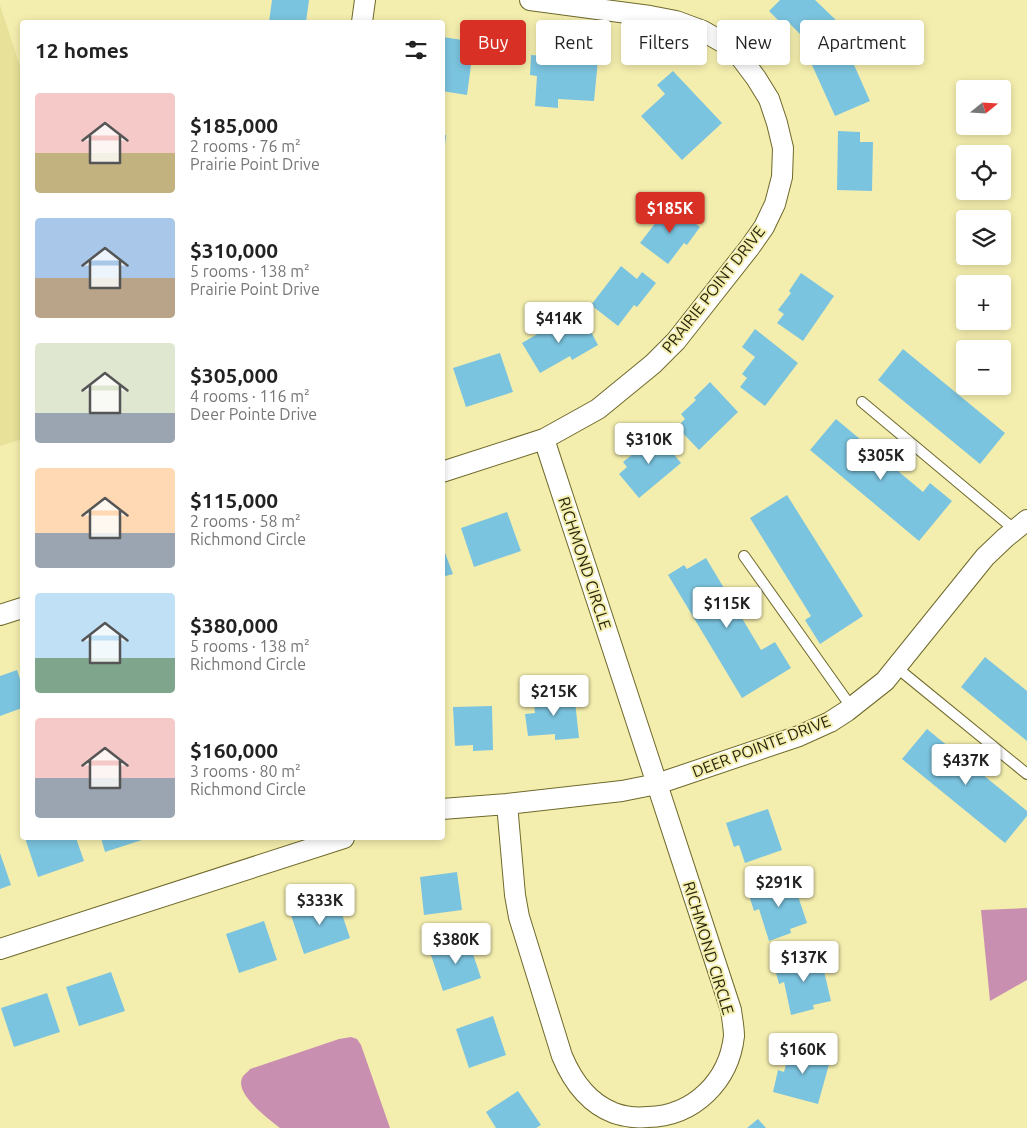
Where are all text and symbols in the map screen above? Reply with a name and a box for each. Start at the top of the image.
chip: Buy [460,20,526,65]
chip: Rent [536,20,611,65]
chip: Filters [621,20,707,65]
chip: New [717,20,790,65]
chip: Apartment [800,20,924,65]
icon: filters [402,36,430,64]
text: 12 homes [35,38,129,62]
north arrow [956,80,1011,135]
map controls [956,80,1011,395]
icon: home [75,113,135,173]
text: $185,000 [190,113,278,137]
text: 2 rooms · 76 m² [190,137,301,155]
button: locate [956,145,1011,200]
text: Prairie Point Drive [190,155,320,173]
pin: $185K [635,192,705,234]
text: $185K [647,199,693,217]
button: layers [956,210,1011,265]
street label: PRAIRIE POINT DRIVE [658,222,768,356]
icon: home [75,238,135,298]
text: $310,000 [190,238,278,262]
text: 5 rooms · 138 m² [190,262,310,280]
button: + [956,275,1011,330]
text: Prairie Point Drive [190,280,320,298]
pin: $414K [524,302,594,344]
text: $414K [536,309,582,327]
button: − [956,340,1011,395]
icon: home [75,363,135,423]
text: $305,000 [190,363,278,387]
text: 4 rooms · 116 m² [190,387,310,405]
text: Deer Pointe Drive [190,405,317,423]
pin: $310K [614,422,684,465]
text: $310K [626,430,672,448]
pin: $305K [846,438,916,481]
text: $305K [858,446,904,464]
icon: home [75,488,135,548]
text: $115,000 [190,488,278,512]
street label: RICHMOND CIRCLE [555,494,615,632]
text: 2 rooms · 58 m² [190,512,301,530]
text: Richmond Circle [190,530,306,548]
pin: $115K [692,586,762,629]
text: $115K [704,594,750,612]
icon: home [75,613,135,673]
text: $380,000 [190,613,278,637]
text: 5 rooms · 138 m² [190,637,310,655]
text: Richmond Circle [190,655,306,673]
pin: $215K [519,674,589,717]
text: $215K [531,682,577,700]
street label: DEER POINTE DRIVE [689,711,833,781]
icon: home [75,738,135,798]
text: $160,000 [190,738,278,762]
pin: $437K [931,744,1001,786]
text: $437K [943,751,989,769]
text: 3 rooms · 80 m² [190,762,301,780]
text: Richmond Circle [190,780,306,798]
pin: $291K [744,866,814,908]
text: $291K [756,873,802,891]
street label: RICHMOND CIRCLE [680,879,738,1017]
pin: $333K [285,884,355,926]
text: $333K [297,891,343,909]
pin: $380K [421,922,491,965]
text: $380K [433,930,479,948]
pin: $137K [769,940,839,983]
text: $137K [781,948,827,966]
pin: $160K [768,1032,838,1075]
text: $160K [780,1040,826,1058]

